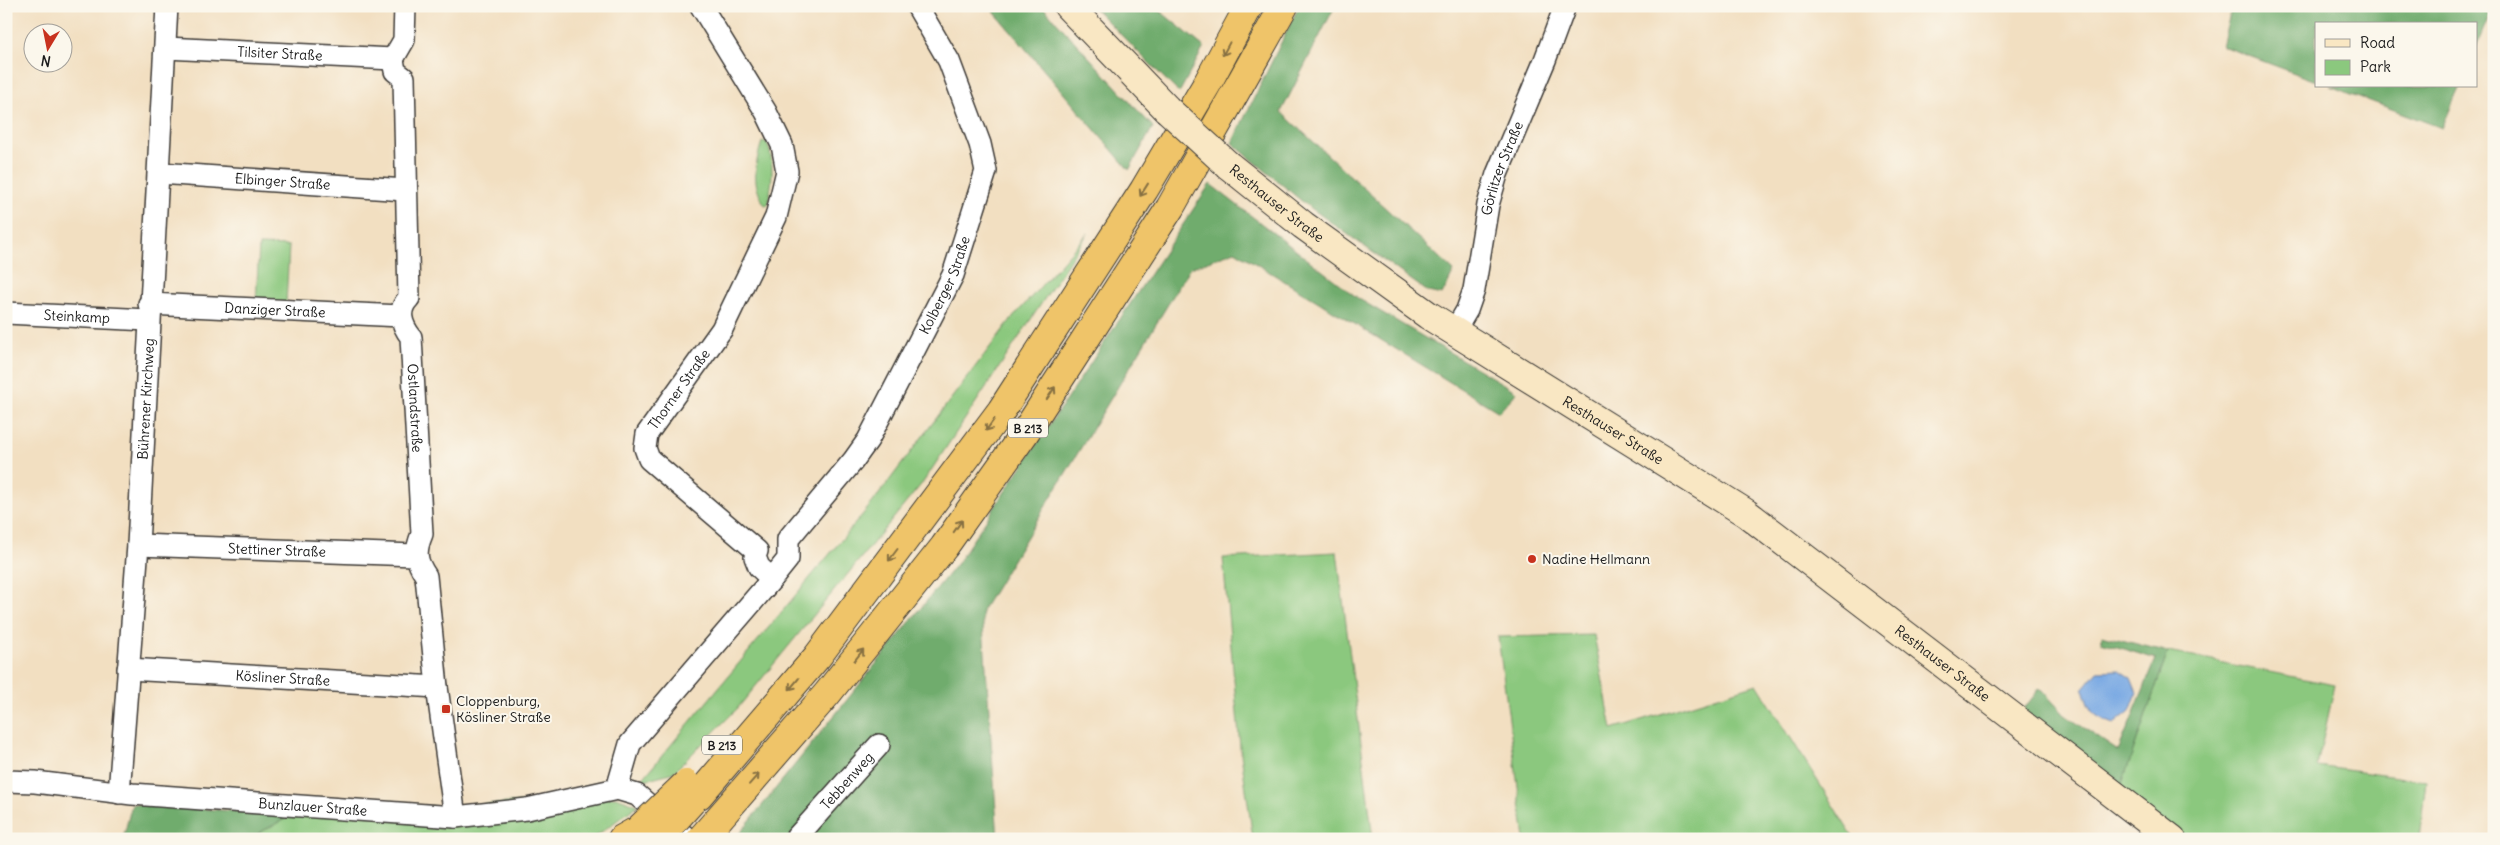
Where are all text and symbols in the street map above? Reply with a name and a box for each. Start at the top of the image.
north arrow [22,22,72,72]
legend [2315,22,2478,88]
text: Road [2360,33,2395,52]
street label: Tilsiter Straße [237,42,323,65]
one-way arrow [1220,42,1230,56]
text: N [39,51,52,71]
text: Park [2360,57,2391,76]
street label: Görlitzer Straße [1477,119,1527,217]
street label: Resthauser Straße [1226,161,1327,246]
street label: Elbinger Straße [234,169,331,194]
one-way arrow [1138,182,1148,196]
street label: Kolberger Straße [915,234,974,337]
street label: Danziger Straße [224,299,326,321]
street label: Steinkamp [43,306,110,327]
street label: Bührener Kirchweg [134,338,158,460]
street label: Thorner Straße [644,346,714,433]
street label: Ostlandstraße [403,363,426,453]
one-way arrow [1046,386,1056,400]
street label: Resthauser Straße [1559,392,1667,468]
one-way arrow [985,418,996,431]
road number: B 213 [1008,418,1048,438]
one-way arrow [953,520,964,534]
street label: Stettiner Straße [228,539,326,561]
one-way arrow [888,548,899,561]
place label: Nadine Hellmann [1542,550,1650,568]
marker: Nadine Hellmann [1526,553,1538,565]
street label: Resthauser Straße [1891,621,1994,706]
one-way arrow [853,649,864,662]
street label: Kösliner Straße [235,666,331,690]
one-way arrow [789,677,800,690]
place label: Cloppenburg, Kösliner Straße [456,692,551,726]
marker: Cloppenburg, Kösliner Straße [440,703,452,715]
road number: B 213 [702,736,742,754]
street label: Tebbenweg [817,748,877,813]
one-way arrow [748,773,759,786]
street label: Bunzlauer Straße [258,794,368,820]

